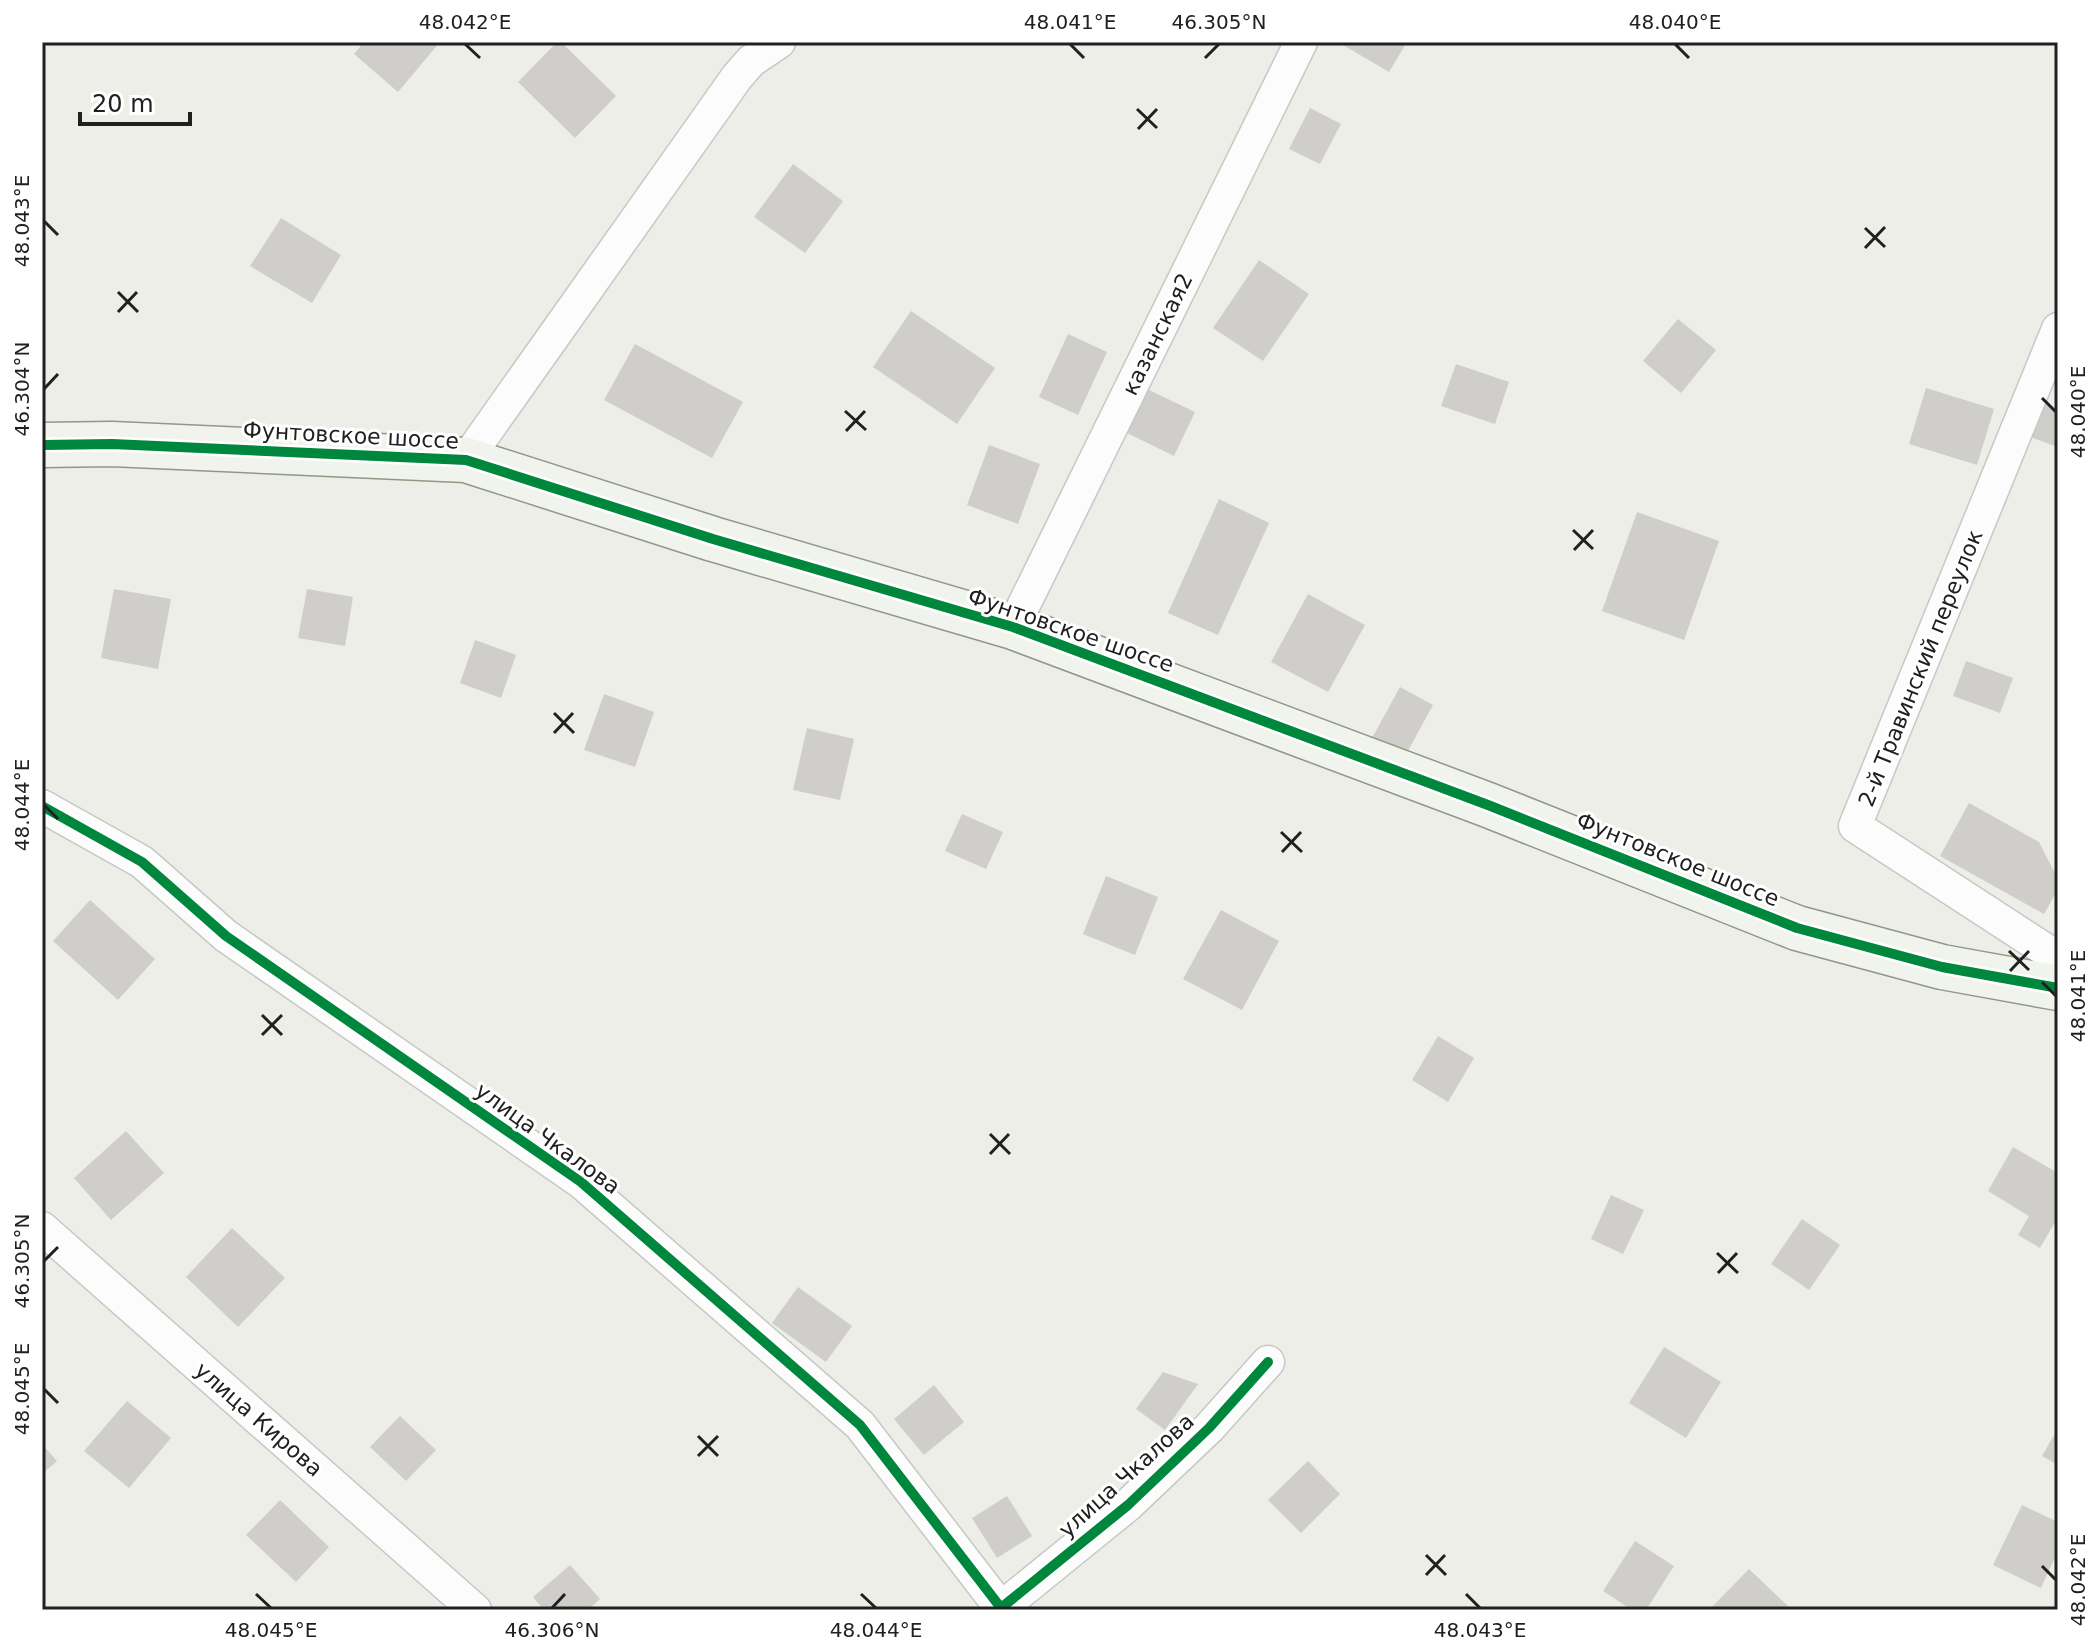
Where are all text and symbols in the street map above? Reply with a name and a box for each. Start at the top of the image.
text: 48.042°E [419,10,511,34]
text: 48.041°E [1024,10,1116,34]
text: 46.305°N [1172,10,1266,34]
text: 48.040°E [1629,10,1721,34]
scale bar [80,76,190,126]
text: 20 m [92,90,154,118]
text: 48.043°E [10,175,34,267]
street label: казанская2 [1117,269,1198,399]
text: 46.304°N [10,342,34,436]
text: 48.040°E [2066,366,2090,458]
street label: Фунтовское шоссе [242,417,460,454]
street label: 2-й Травинский переулок [1853,526,1987,810]
street label: Фунтовское шоссе [965,583,1177,677]
text: 48.044°E [10,759,34,851]
street label: Фунтовское шоссе [1573,807,1783,912]
text: 48.041°E [2066,950,2090,1042]
street label: улица Чкалова [471,1078,625,1199]
text: 46.305°N [10,1214,34,1308]
text: 48.045°E [10,1343,34,1435]
street label: улица Кирова [190,1357,327,1482]
street label: улица Чкалова [1054,1408,1199,1542]
text: 48.042°E [2066,1534,2090,1626]
text: 48.045°E [225,1618,317,1642]
text: 46.306°N [505,1618,599,1642]
text: 48.044°E [830,1618,922,1642]
text: 48.043°E [1434,1618,1526,1642]

